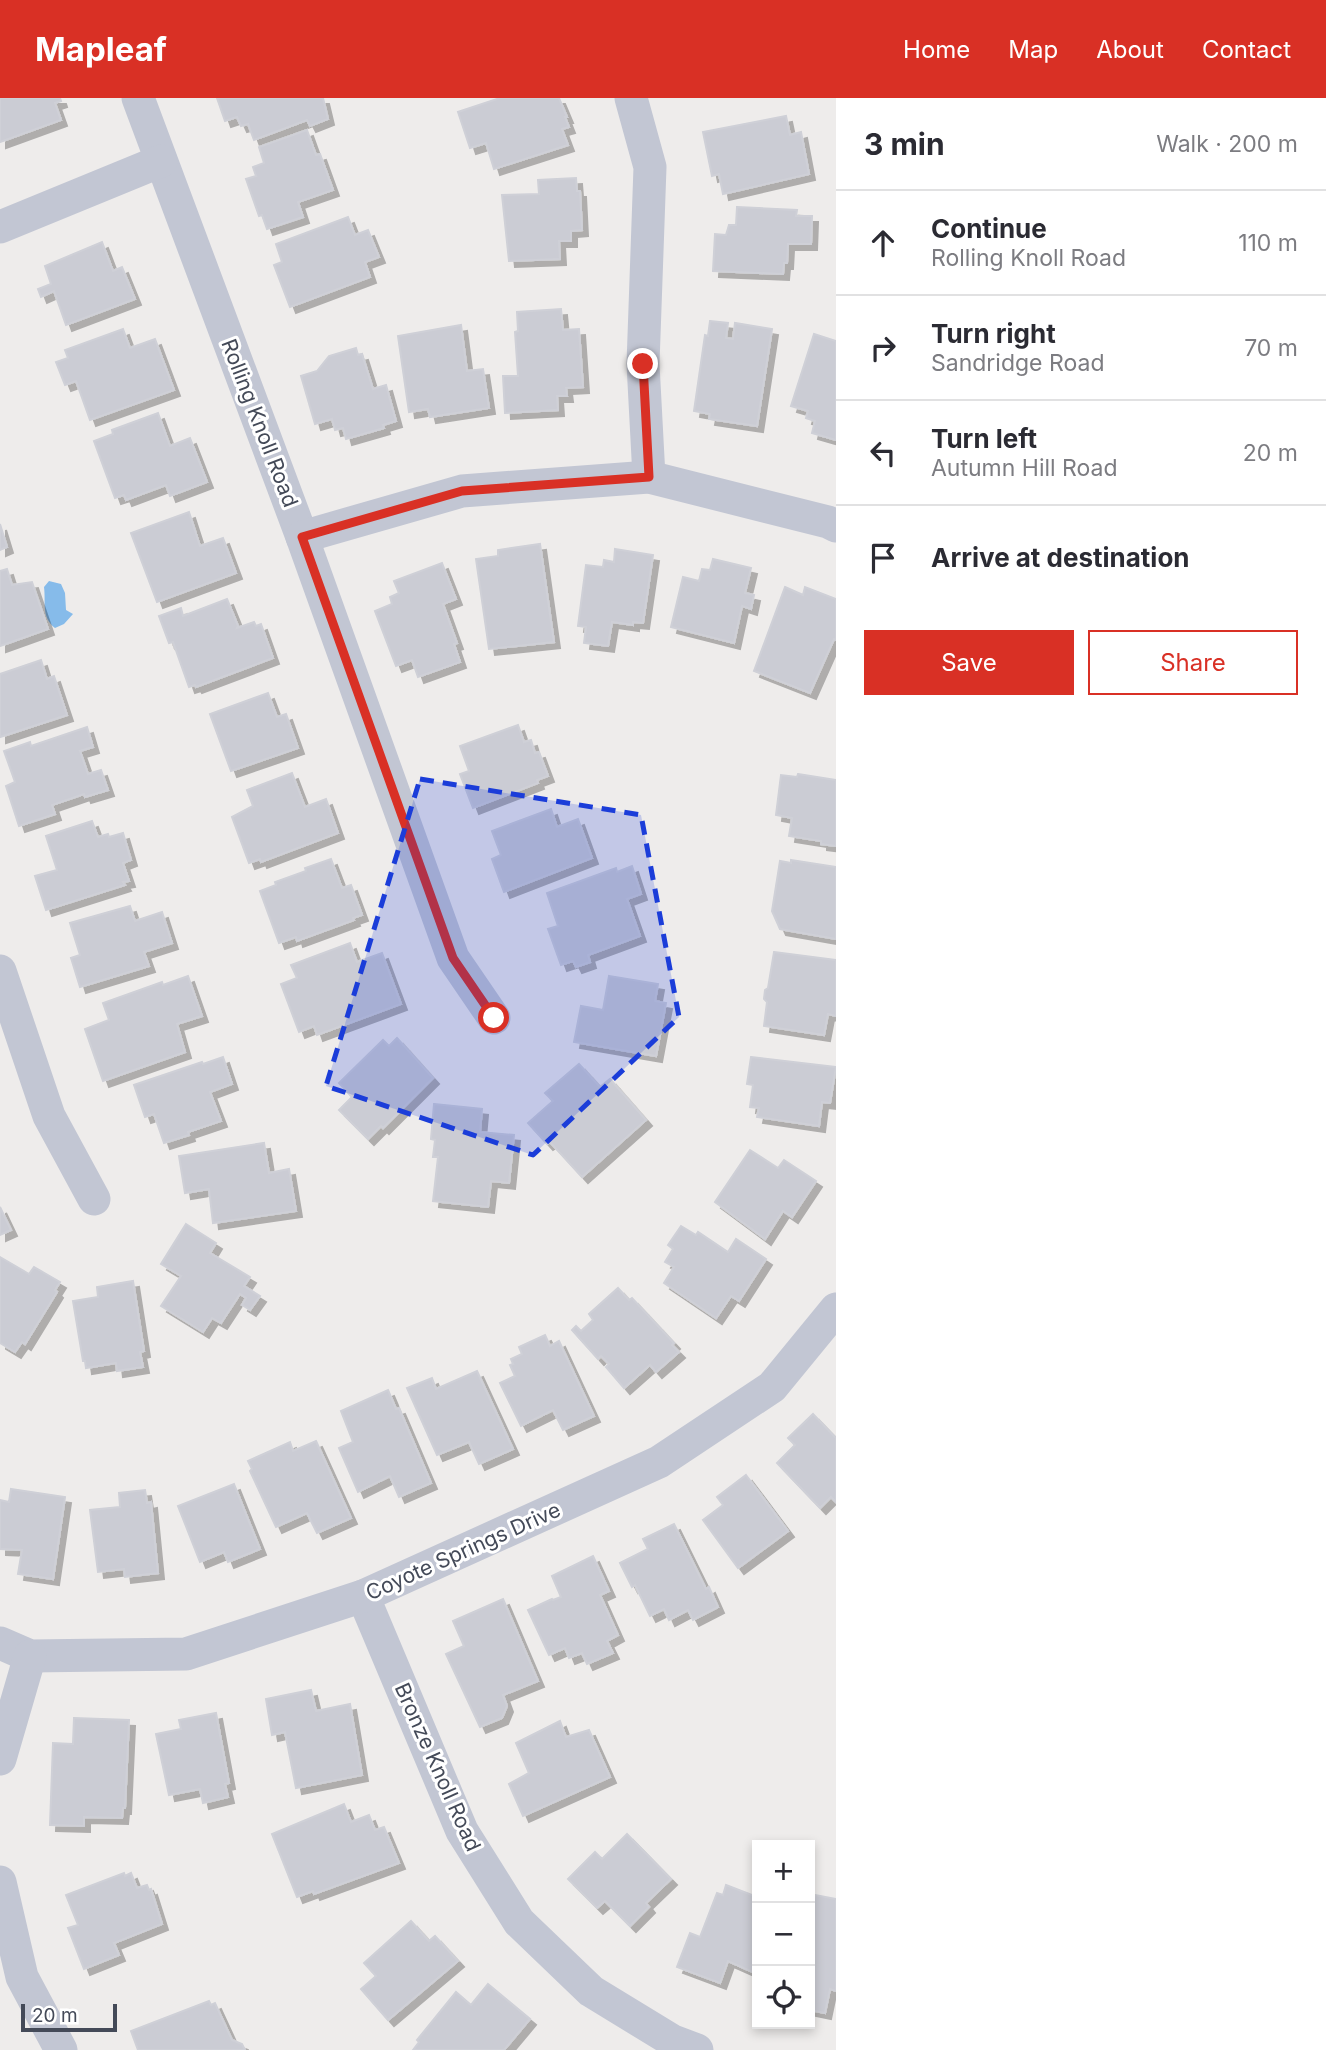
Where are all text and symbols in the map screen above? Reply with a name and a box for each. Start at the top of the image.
text: Mapleaf [35,29,167,69]
text: Home [903,35,970,64]
text: Map [1008,35,1058,64]
text: About [1096,35,1164,64]
text: Contact [1202,35,1291,64]
text: 3 min [864,126,945,162]
text: Walk · 200 m [1156,130,1298,158]
text: Continue [931,213,1047,244]
icon: ahead [864,224,902,262]
text: 110 m [1238,229,1298,257]
text: Rolling Knoll Road [931,244,1126,272]
text: Turn right [931,318,1056,349]
icon: right [864,329,902,367]
text: 70 m [1244,334,1298,362]
street label: Rolling Knoll Road [216,335,304,511]
route end [627,348,658,379]
text: Sandridge Road [931,349,1104,377]
text: Turn left [931,423,1037,454]
icon: left [864,434,902,472]
text: 20 m [1243,439,1298,467]
text: Autumn Hill Road [931,454,1118,482]
icon: arrive [864,539,902,577]
text: Arrive at destination [931,542,1190,573]
button: Save [864,630,1074,695]
button: Share [1088,630,1298,695]
route start [478,1002,509,1033]
street label: Coyote Springs Drive [362,1497,564,1605]
street label: Bronze Knoll Road [390,1679,486,1855]
map controls [752,1840,815,2029]
button: + [752,1840,815,1903]
button: − [752,1903,815,1966]
button: locate [752,1966,815,2029]
scale bar [21,2001,117,2033]
text: 20 m [32,2004,78,2027]

